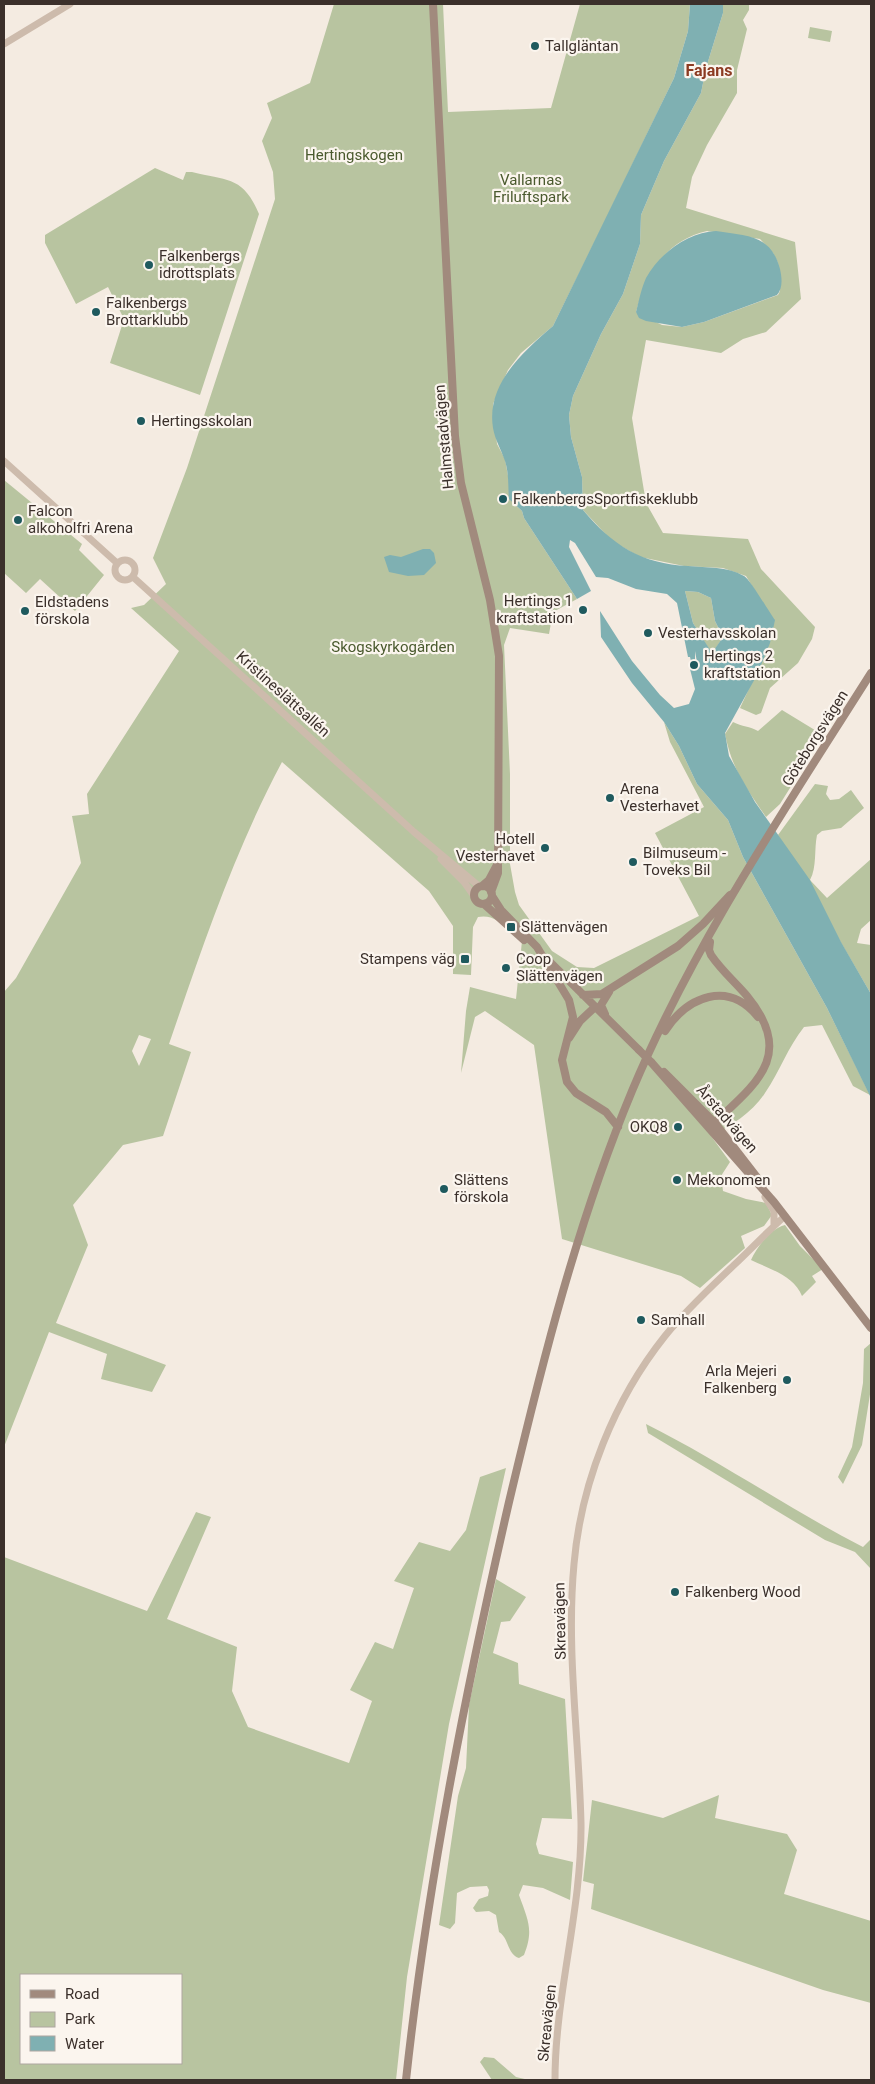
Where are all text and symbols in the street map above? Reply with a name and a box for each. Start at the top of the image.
place label: Tallgläntan [545,37,618,55]
marker: Tallgläntan [529,40,541,52]
district label: Fajans [686,61,733,80]
park label: Hertingskogen [305,146,403,164]
park label: Vallarnas Friluftspark [493,171,569,206]
place label: Falkenbergs idrottsplats [159,247,240,282]
marker: Falkenbergs idrottsplats [143,259,155,271]
place label: Falkenbergs Brottarklubb [106,294,188,329]
marker: Falkenbergs Brottarklubb [90,306,102,318]
street label: Halmstadvägen [430,384,458,490]
place label: Hertingsskolan [151,412,252,430]
marker: Hertingsskolan [135,415,147,427]
place label: FalkenbergsSportfiskeklubb [513,490,698,508]
marker: FalkenbergsSportfiskeklubb [497,493,509,505]
place label: Falcon alkoholfri Arena [28,502,133,537]
marker: Falcon alkoholfri Arena [12,514,24,526]
place label: Hertings 1 kraftstation [496,592,573,627]
place label: Eldstadens förskola [35,593,109,628]
marker: Hertings 1 kraftstation [577,604,589,616]
marker: Eldstadens förskola [19,605,31,617]
place label: Vesterhavsskolan [658,624,776,642]
marker: Vesterhavsskolan [642,627,654,639]
park label: Skogskyrkogården [331,638,455,656]
street label: Kristineslättsallén [233,647,333,741]
place label: Hertings 2 kraftstation [704,647,781,682]
marker: Hertings 2 kraftstation [688,659,700,671]
street label: Göteborgsvägen [778,687,852,789]
place label: Arena Vesterhavet [620,780,699,815]
marker: Arena Vesterhavet [604,792,616,804]
place label: Hotell Vesterhavet [456,830,535,865]
marker: Hotell Vesterhavet [539,842,551,854]
place label: Bilmuseum - Toveks Bil [643,844,726,879]
marker: Bilmuseum - Toveks Bil [627,856,639,868]
place label: Slättenvägen [521,918,608,936]
marker: Slättenvägen [505,921,517,933]
place label: Stampens väg [360,950,455,968]
place label: Coop Slättenvägen [516,950,603,985]
marker: Stampens väg [459,953,471,965]
marker: Coop Slättenvägen [500,962,512,974]
street label: Årstadvägen [693,1081,761,1157]
place label: OKQ8 [630,1118,668,1136]
marker: OKQ8 [672,1121,684,1133]
place label: Slättens förskola [454,1171,509,1206]
place label: Mekonomen [687,1171,770,1189]
marker: Mekonomen [671,1174,683,1186]
marker: Slättens förskola [438,1183,450,1195]
place label: Samhall [651,1311,705,1329]
marker: Samhall [635,1314,647,1326]
place label: Arla Mejeri Falkenberg [704,1362,777,1397]
marker: Arla Mejeri Falkenberg [781,1374,793,1386]
street label: Skreavägen [550,1582,570,1660]
place label: Falkenberg Wood [685,1583,801,1601]
marker: Falkenberg Wood [669,1586,681,1598]
legend [20,1974,182,2064]
street label: Skreavägen [534,1984,560,2062]
text: Road [65,1985,99,2003]
text: Park [65,2010,96,2028]
text: Water [65,2035,104,2053]

